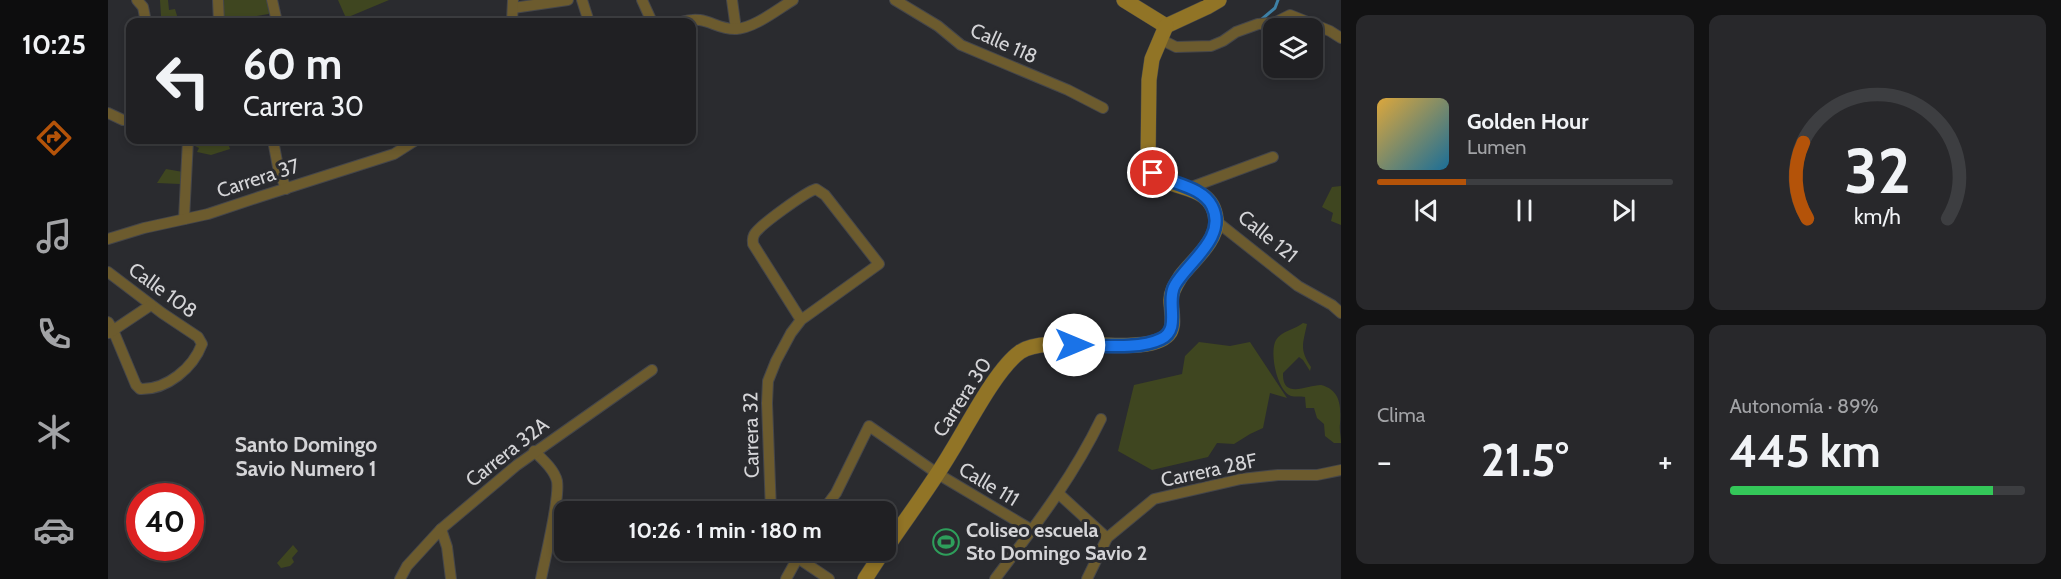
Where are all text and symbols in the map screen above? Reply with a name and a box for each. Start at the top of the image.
street label: Calle 118 [967,18,1041,68]
map controls [1263,18,1323,78]
button: layers [1263,18,1323,78]
text: 10:25 [22,28,86,61]
text: 60 m [243,38,342,90]
icon: left [144,42,222,120]
text: Carrera 30 [243,90,364,123]
text: Golden Hour [1467,108,1588,135]
icon: directions [33,117,75,159]
text: 32 [1844,134,1911,210]
text: Lumen [1467,135,1526,159]
pin [1127,147,1178,198]
street label: Carrera 37 [214,153,302,203]
icon: arrive [1136,156,1169,189]
icon: previous [1410,194,1443,227]
icon: pause [1508,194,1541,227]
icon: next [1607,194,1640,227]
text: km/h [1854,204,1901,230]
street label: Calle 121 [1233,205,1303,267]
icon: music [33,215,75,257]
street label: Calle 108 [124,257,202,323]
icon: phone [33,313,75,355]
position arrow [1042,313,1106,377]
street label: Carrera 30 [928,353,996,441]
street label: Carrera 32 [738,392,764,478]
text: Autonomía · 89% [1730,394,1879,418]
text: Clima [1377,403,1425,427]
icon: climate [33,411,75,453]
street label: Carrera 32A [461,412,554,492]
text: 445 km [1730,424,1881,478]
district label: Santo Domingo Savio Numero 1 [235,432,377,481]
text: 21.5° [1481,433,1569,487]
text: − [1377,441,1392,481]
text: + [1658,441,1672,481]
street label: Carrera 28F [1159,448,1260,492]
street label: Calle 111 [955,457,1023,511]
speed limit sign: 40 [126,483,204,561]
icon: car [33,509,75,551]
text: 10:26 · 1 min · 180 m [628,517,822,544]
place label: Coliseo escuela Sto Domingo Savio 2 [966,518,1147,565]
sports icon: Coliseo escuela Sto Domingo Savio 2 [931,527,961,557]

